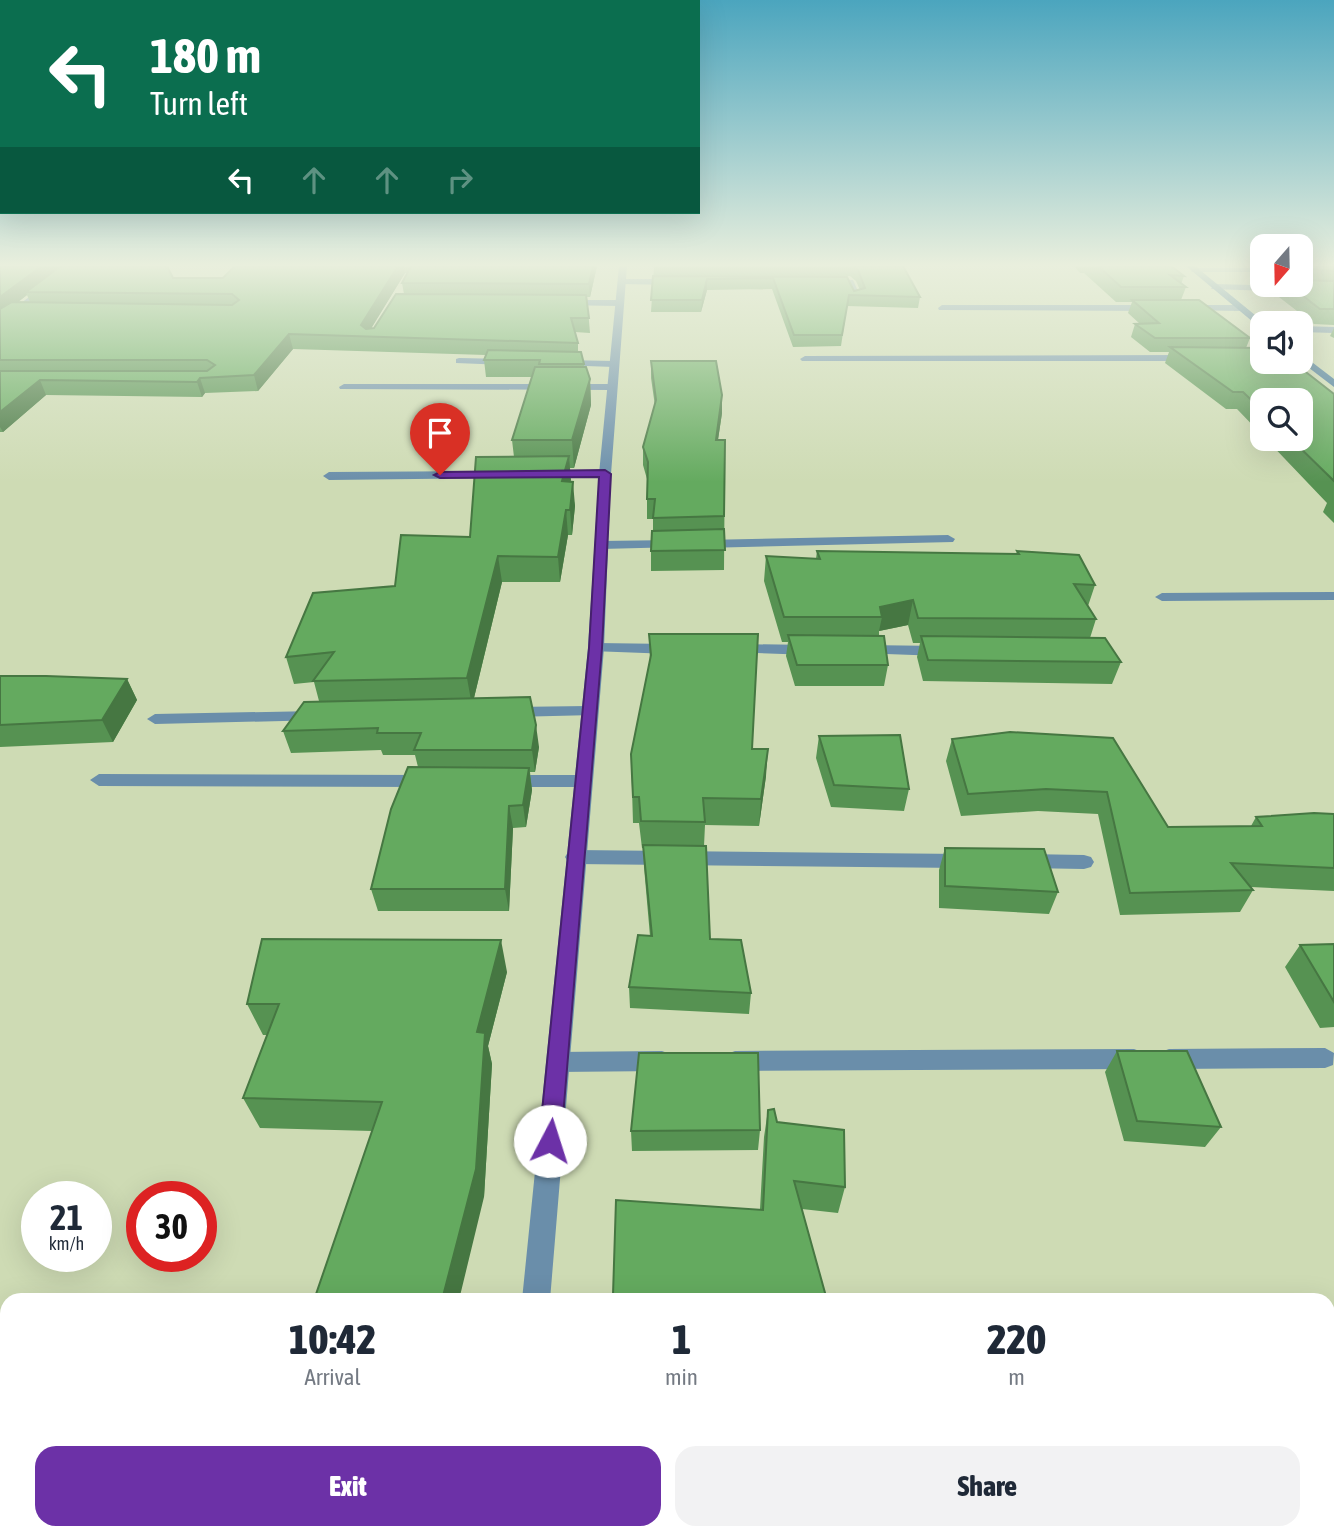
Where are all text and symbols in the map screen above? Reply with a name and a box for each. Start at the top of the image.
text: 180 m [150,27,261,83]
icon: left [35,28,126,119]
text: Turn left [150,85,248,122]
icon: left [222,161,260,199]
icon: ahead [295,161,333,199]
icon: ahead [368,161,406,199]
icon: right [441,161,479,199]
north arrow [1250,234,1312,298]
map controls [1250,234,1313,451]
button: sound [1250,311,1313,374]
button: search [1250,388,1313,451]
pin [410,403,470,475]
icon: arrive [421,414,459,452]
position arrow [513,1104,587,1178]
speed limit sign: 30 [126,1181,217,1272]
text: 21 [50,1197,83,1237]
text: km/h [49,1233,84,1254]
text: 10:42 [289,1315,376,1363]
text: 1 [672,1315,691,1363]
text: 220 [987,1315,1046,1363]
text: Arrival [304,1364,361,1390]
text: min [665,1364,698,1390]
text: m [1008,1364,1025,1390]
button: Exit [35,1446,661,1526]
button: Share [675,1446,1300,1526]

